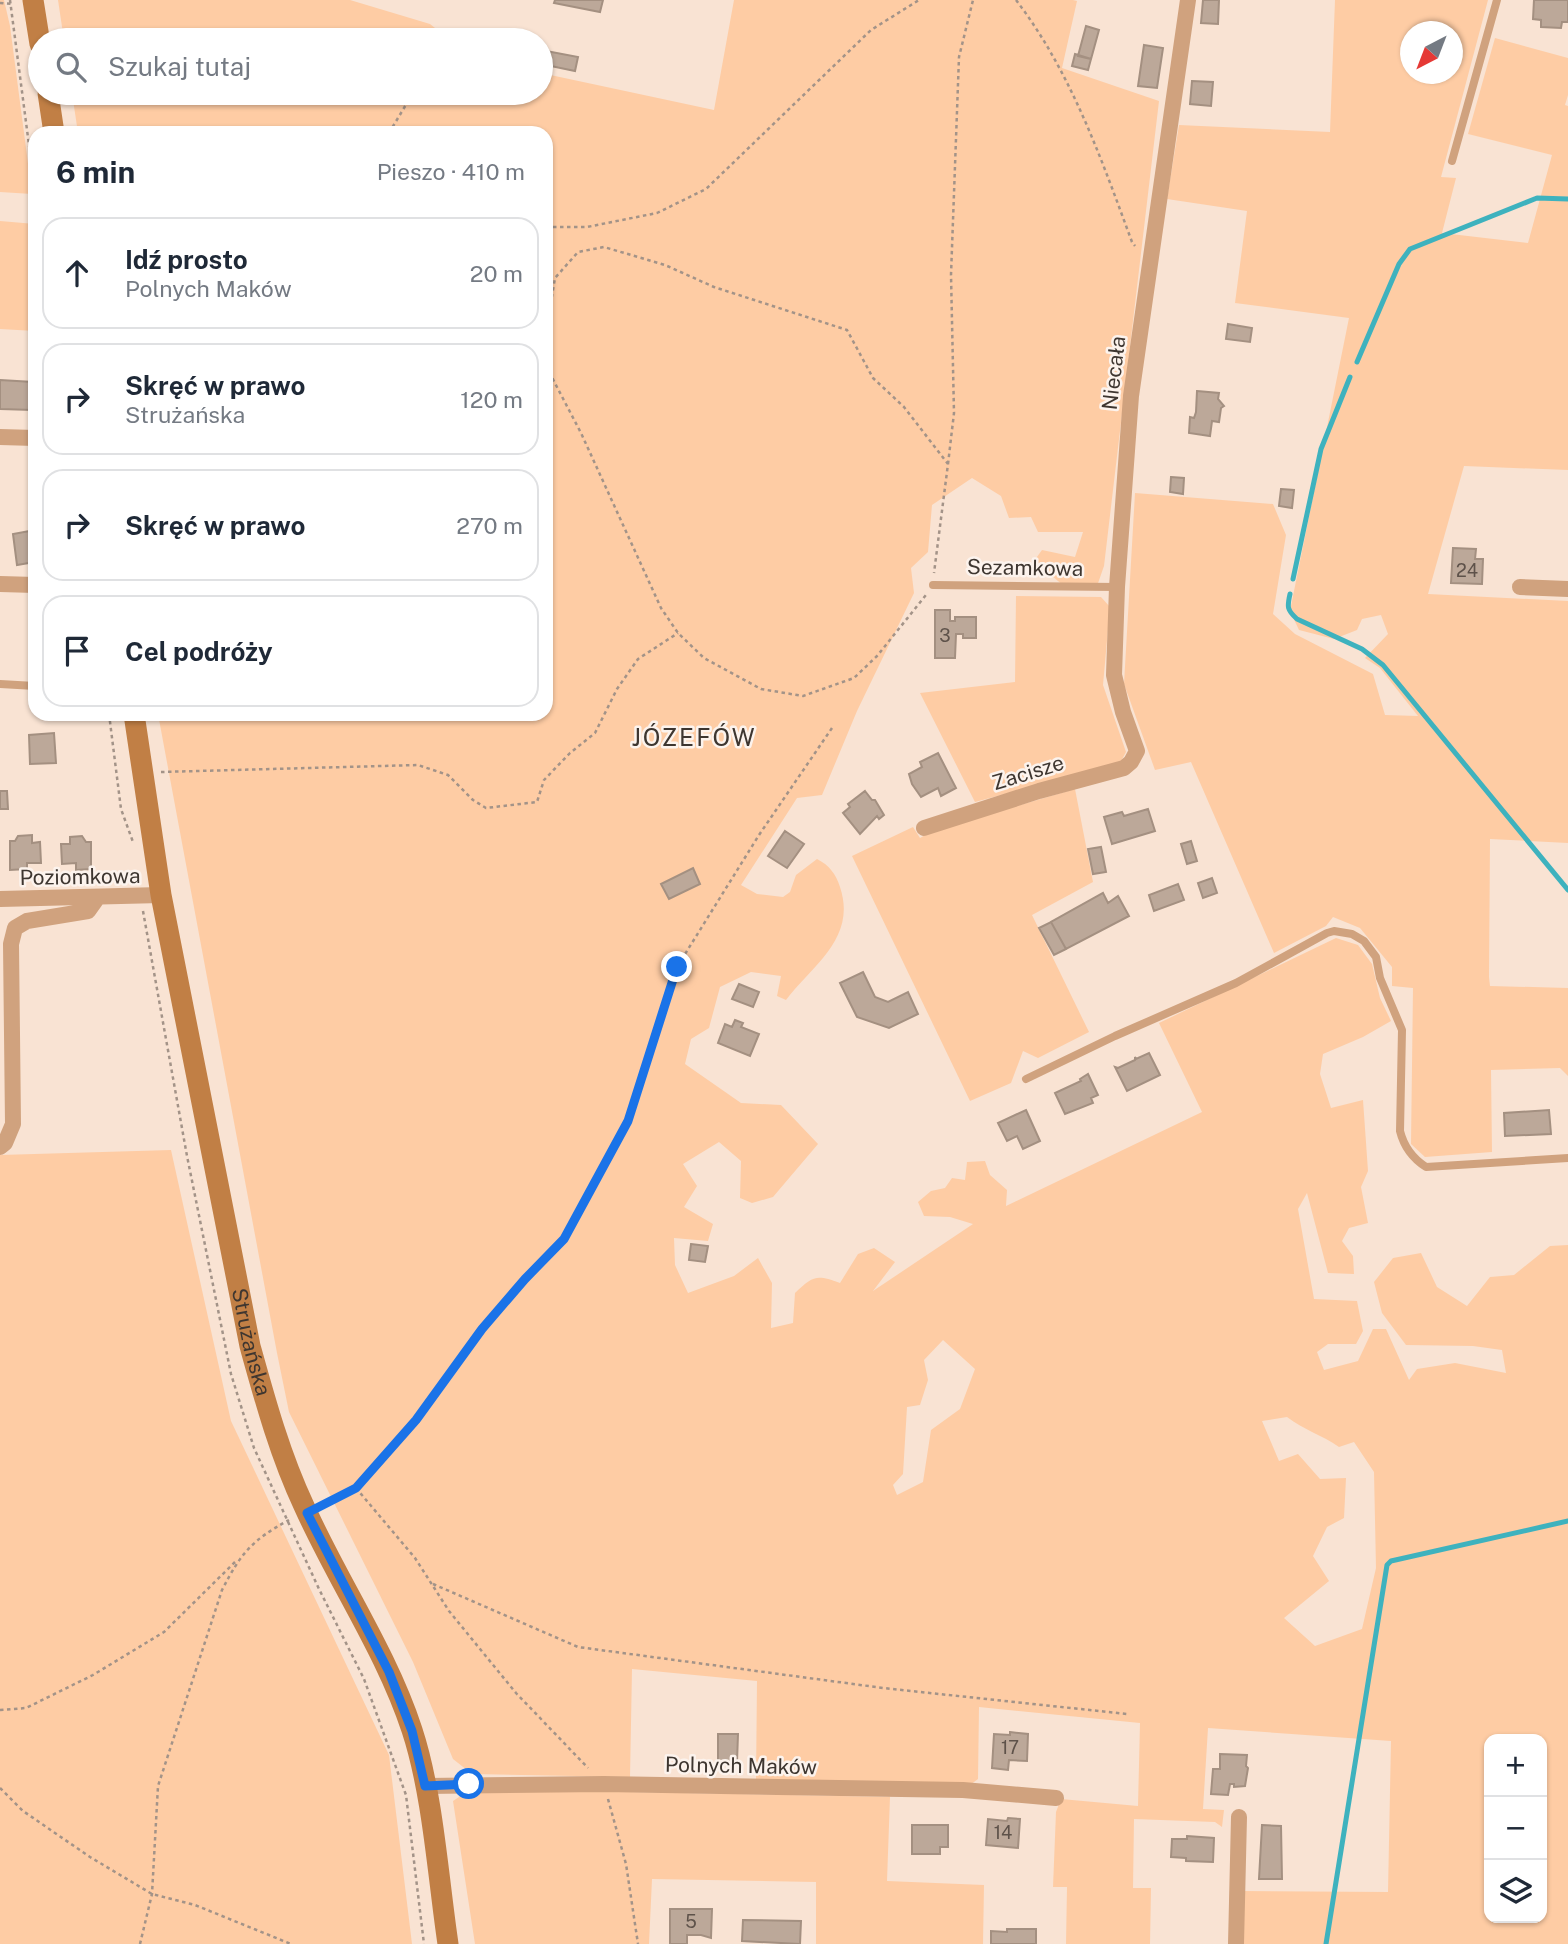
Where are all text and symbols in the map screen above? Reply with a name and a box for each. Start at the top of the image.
north arrow [1400,21,1463,84]
search box [28,28,553,105]
icon: search [52,48,90,86]
text: Szukaj tutaj [108,51,251,82]
text: 6 min [56,154,135,190]
text: Pieszo · 410 m [377,158,525,185]
text: Idź prosto [125,244,248,275]
icon: ahead [58,254,96,292]
text: 20 m [470,260,523,287]
text: Polnych Maków [125,275,292,302]
street label: Niecała [1097,334,1130,411]
text: Skręć w prawo [125,370,305,401]
icon: right [58,380,96,418]
text: 120 m [460,386,523,413]
text: Strużańska [125,401,245,428]
icon: right [58,506,96,544]
text: Skręć w prawo [125,510,305,541]
text: 270 m [456,512,523,539]
street label: Sezamkowa [967,554,1083,581]
house number: 24 [1456,560,1478,581]
house number: 3 [939,625,951,646]
icon: arrive [58,632,96,670]
text: Cel podróży [125,636,273,667]
district label: JÓZEFÓW [631,723,757,751]
street label: Zacisze [989,750,1067,795]
street label: Poziomkowa [19,863,141,890]
route end [661,951,692,982]
street label: Strużańska [227,1286,276,1399]
map controls [1484,1734,1547,1923]
button: + [1484,1734,1547,1797]
house number: 17 [1001,1737,1019,1758]
street label: Polnych Maków [665,1752,817,1779]
route start [453,1768,484,1799]
button: − [1484,1797,1547,1860]
house number: 14 [994,1822,1012,1843]
button: layers [1484,1860,1547,1923]
house number: 5 [685,1911,697,1932]

